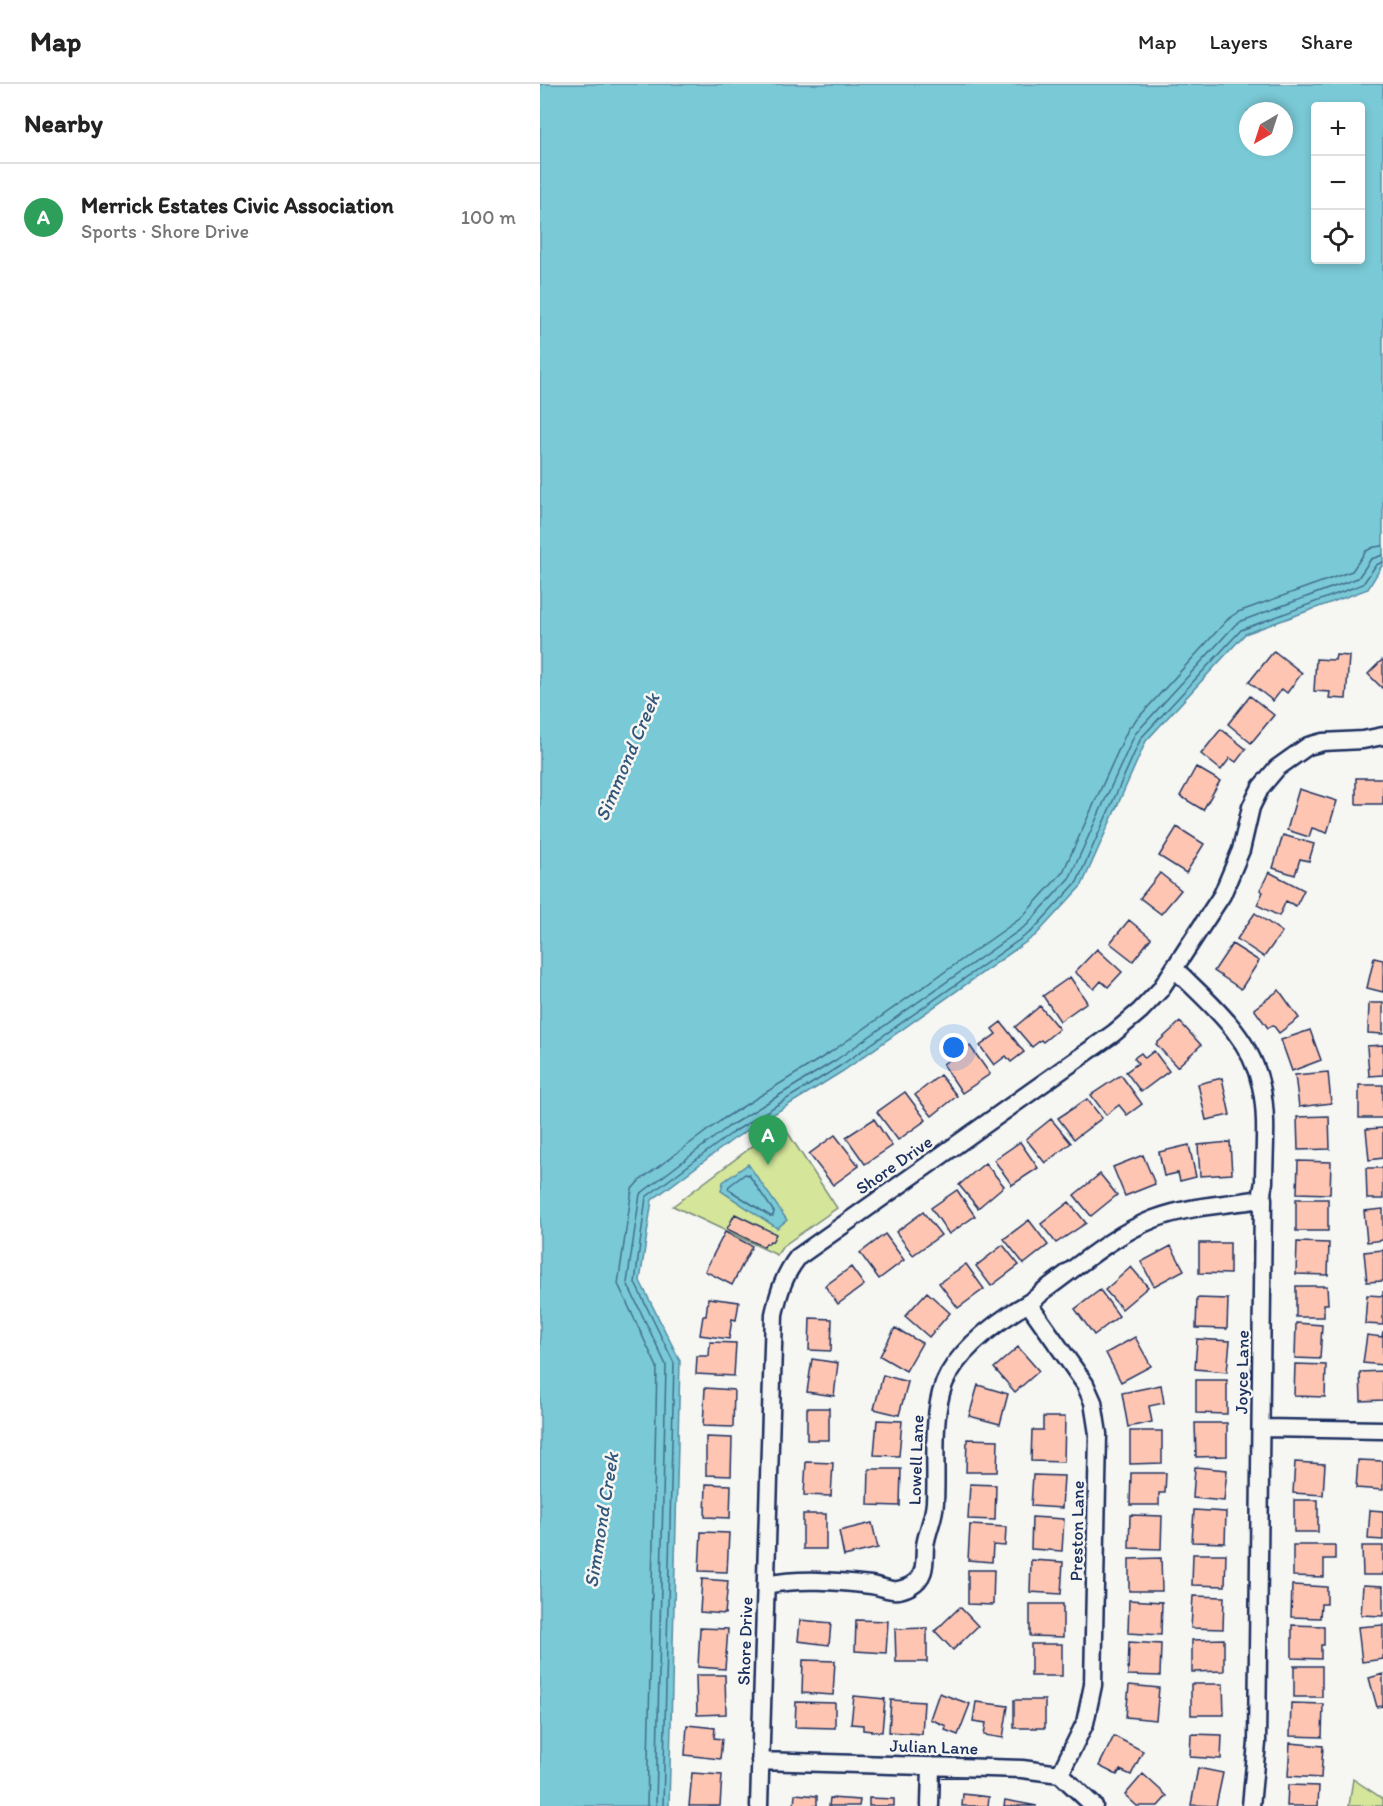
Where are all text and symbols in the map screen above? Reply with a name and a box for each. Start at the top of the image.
text: Map [30,24,81,58]
text: Map [1138,29,1177,54]
text: Layers [1210,29,1268,54]
text: Share [1301,29,1353,54]
north arrow [1239,102,1293,156]
map controls [1311,102,1365,264]
button: + [1311,102,1365,156]
text: Nearby [24,107,103,139]
button: − [1311,156,1365,210]
text: Merrick Estates Civic Association [81,192,394,219]
text: A [37,205,50,229]
text: 100 m [461,205,516,229]
button: locate [1311,210,1365,264]
text: Sports · Shore Drive [81,219,249,243]
water label: Simmond Creek [589,688,665,824]
your location [939,1033,968,1062]
pin: A [748,1116,788,1165]
street label: Shore Drive [851,1131,937,1199]
street label: Joyce Lane [1230,1330,1254,1414]
street label: Lowell Lane [903,1414,929,1506]
water label: Simmond Creek [578,1449,624,1589]
street label: Preston Lane [1065,1480,1089,1582]
street label: Shore Drive [732,1596,758,1686]
street label: Julian Lane [889,1734,979,1760]

